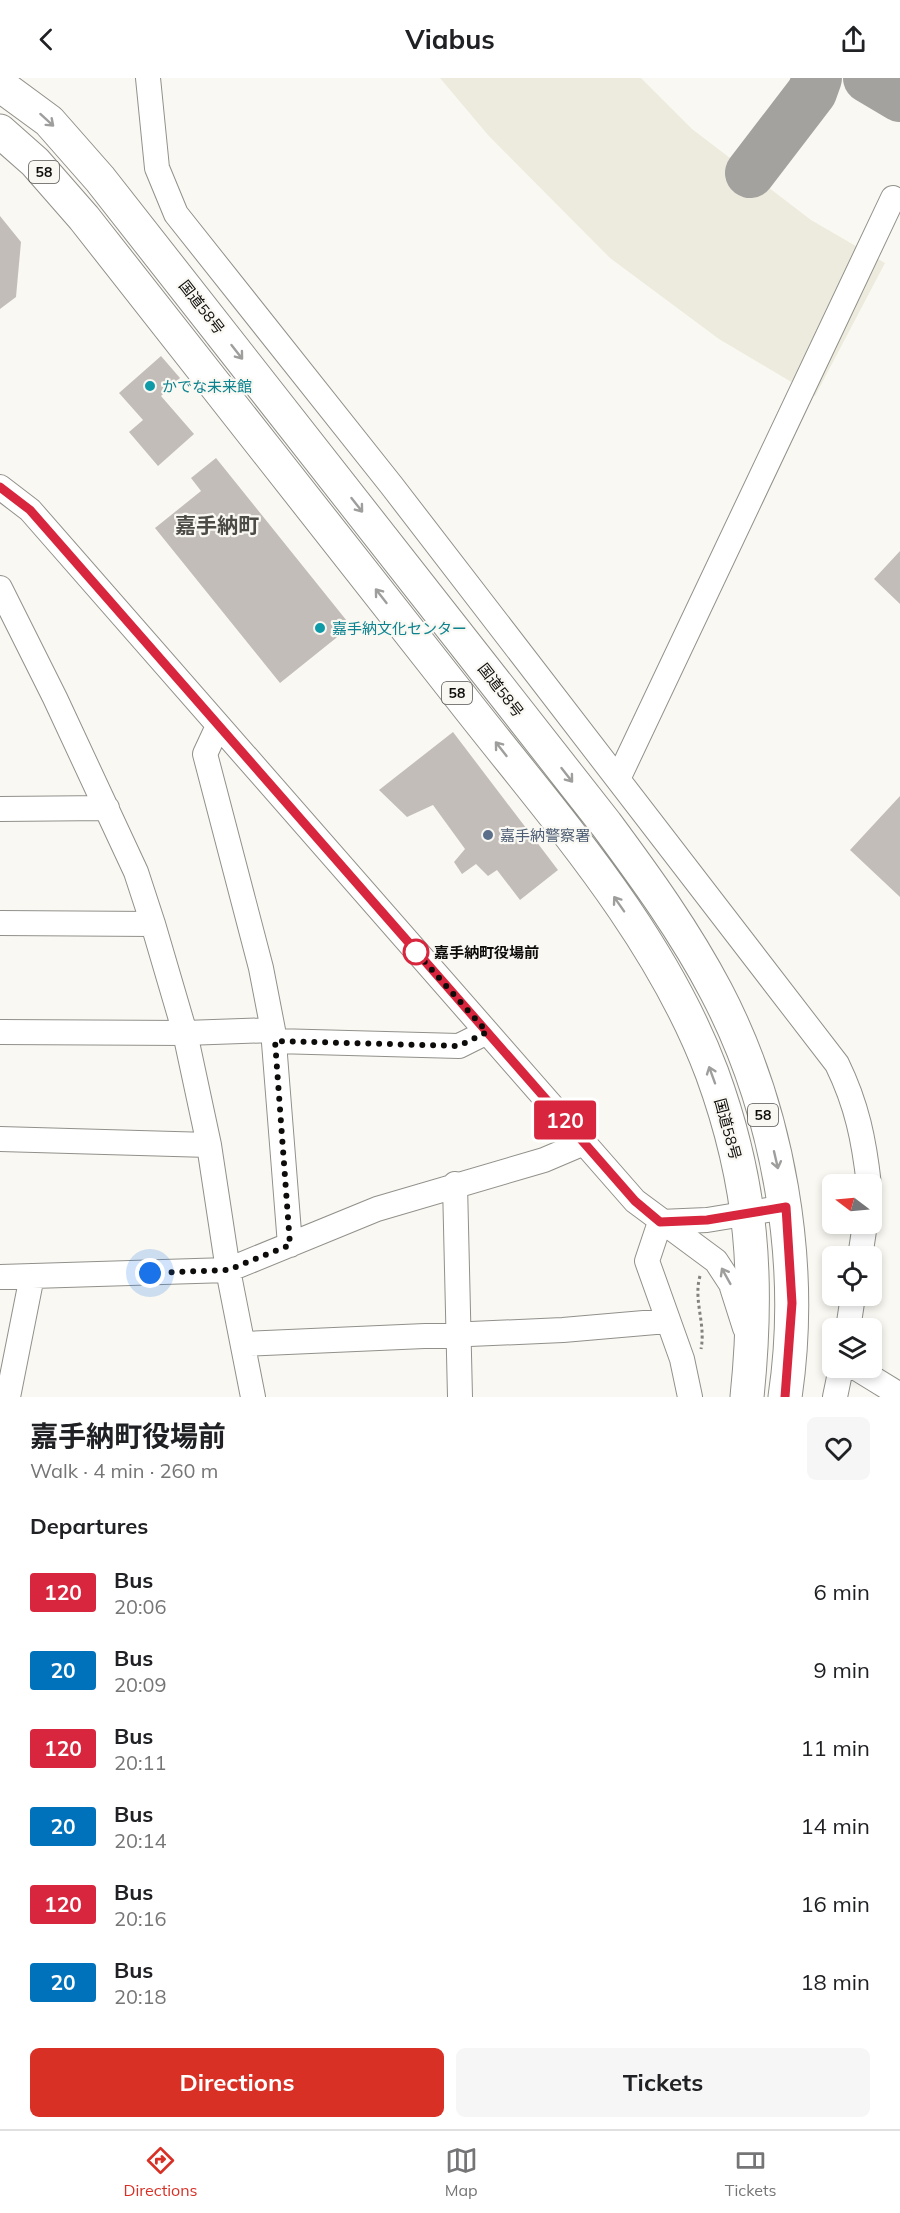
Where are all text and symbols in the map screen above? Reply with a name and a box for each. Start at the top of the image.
text: Viabus [405,22,495,56]
icon: back [30,23,63,56]
icon: share [837,23,870,56]
one-way arrow [39,113,54,127]
road number: 58 [29,161,59,183]
street label: 国道58号 [175,276,229,338]
one-way arrow [231,343,244,359]
place label: かでな未来館 [162,377,252,396]
marker: かでな未来館 [143,379,157,393]
one-way arrow [351,497,364,513]
district label: 嘉手納町 [175,512,259,538]
one-way arrow [374,588,387,604]
place label: 嘉手納文化センター [332,619,467,638]
marker: 嘉手納文化センター [313,621,327,635]
street label: 国道58号 [474,659,528,721]
road number: 58 [442,682,472,704]
one-way arrow [495,741,508,757]
one-way arrow [561,767,574,783]
place label: 嘉手納警察署 [500,826,590,845]
marker: 嘉手納警察署 [481,828,495,842]
one-way arrow [613,897,625,913]
marker: 嘉手納町役場前 [403,939,429,965]
place label: 嘉手納町役場前 [434,943,539,962]
one-way arrow [705,1066,716,1085]
street label: 国道58号 [711,1096,745,1162]
line badge: 120 [530,1100,600,1140]
road number: 58 [748,1104,778,1126]
text: 120 [546,1107,584,1133]
one-way arrow [771,1150,783,1169]
north arrow [822,1174,882,1234]
map controls [822,1174,882,1378]
button: locate [822,1246,882,1306]
your location [135,1258,165,1288]
one-way arrow [720,1268,732,1285]
button: layers [822,1318,882,1378]
button: heart [807,1417,870,1480]
text: 嘉手納町役場前 [30,1418,226,1453]
text: Walk · 4 min · 260 m [30,1458,218,1483]
text: Departures [30,1512,148,1540]
text: Bus [114,1566,153,1594]
text: 6 min [814,1578,870,1606]
text: 120 [44,1579,82,1605]
text: 20:06 [114,1594,167,1619]
text: Bus [114,1644,153,1672]
text: 9 min [814,1656,870,1684]
text: 20 [50,1657,76,1683]
text: 20:09 [114,1672,167,1697]
text: Bus [114,1722,153,1750]
text: 11 min [800,1734,870,1762]
text: 120 [44,1735,82,1761]
text: 20:11 [114,1750,167,1775]
text: Bus [114,1800,153,1828]
text: 14 min [800,1812,870,1840]
text: 20 [50,1813,76,1839]
text: 20:14 [114,1828,167,1853]
text: Bus [114,1878,153,1906]
text: 16 min [800,1890,870,1918]
text: 120 [44,1891,82,1917]
text: 20:16 [114,1906,167,1931]
text: Bus [114,1956,153,1984]
text: 18 min [800,1968,870,1996]
text: 20 [50,1969,76,1995]
text: 20:18 [114,1984,167,2009]
button: Directions [30,2048,444,2117]
button: Tickets [456,2048,870,2117]
tab: Directions [124,2144,198,2200]
tab: Map [445,2144,478,2200]
tab: Tickets [725,2144,776,2200]

